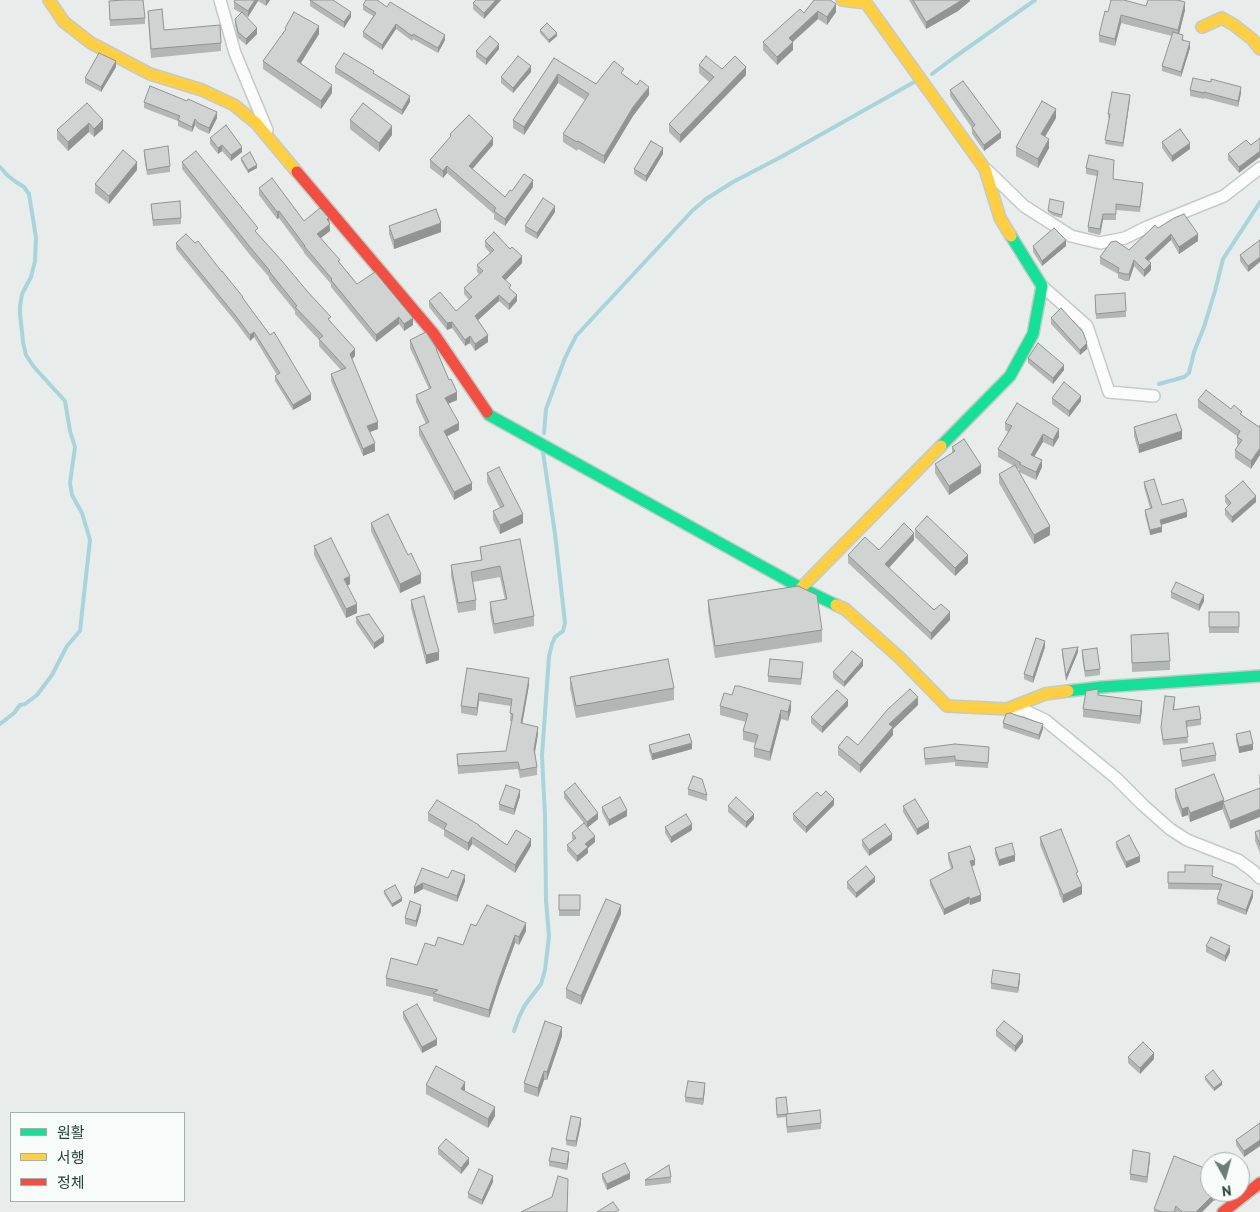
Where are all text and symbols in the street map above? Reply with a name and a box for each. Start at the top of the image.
legend [10,1112,185,1202]
text: 원활 [57,1123,85,1142]
text: 서행 [57,1148,85,1167]
north arrow [1200,1152,1250,1202]
text: 정체 [57,1173,85,1192]
text: N [1221,1181,1232,1200]

